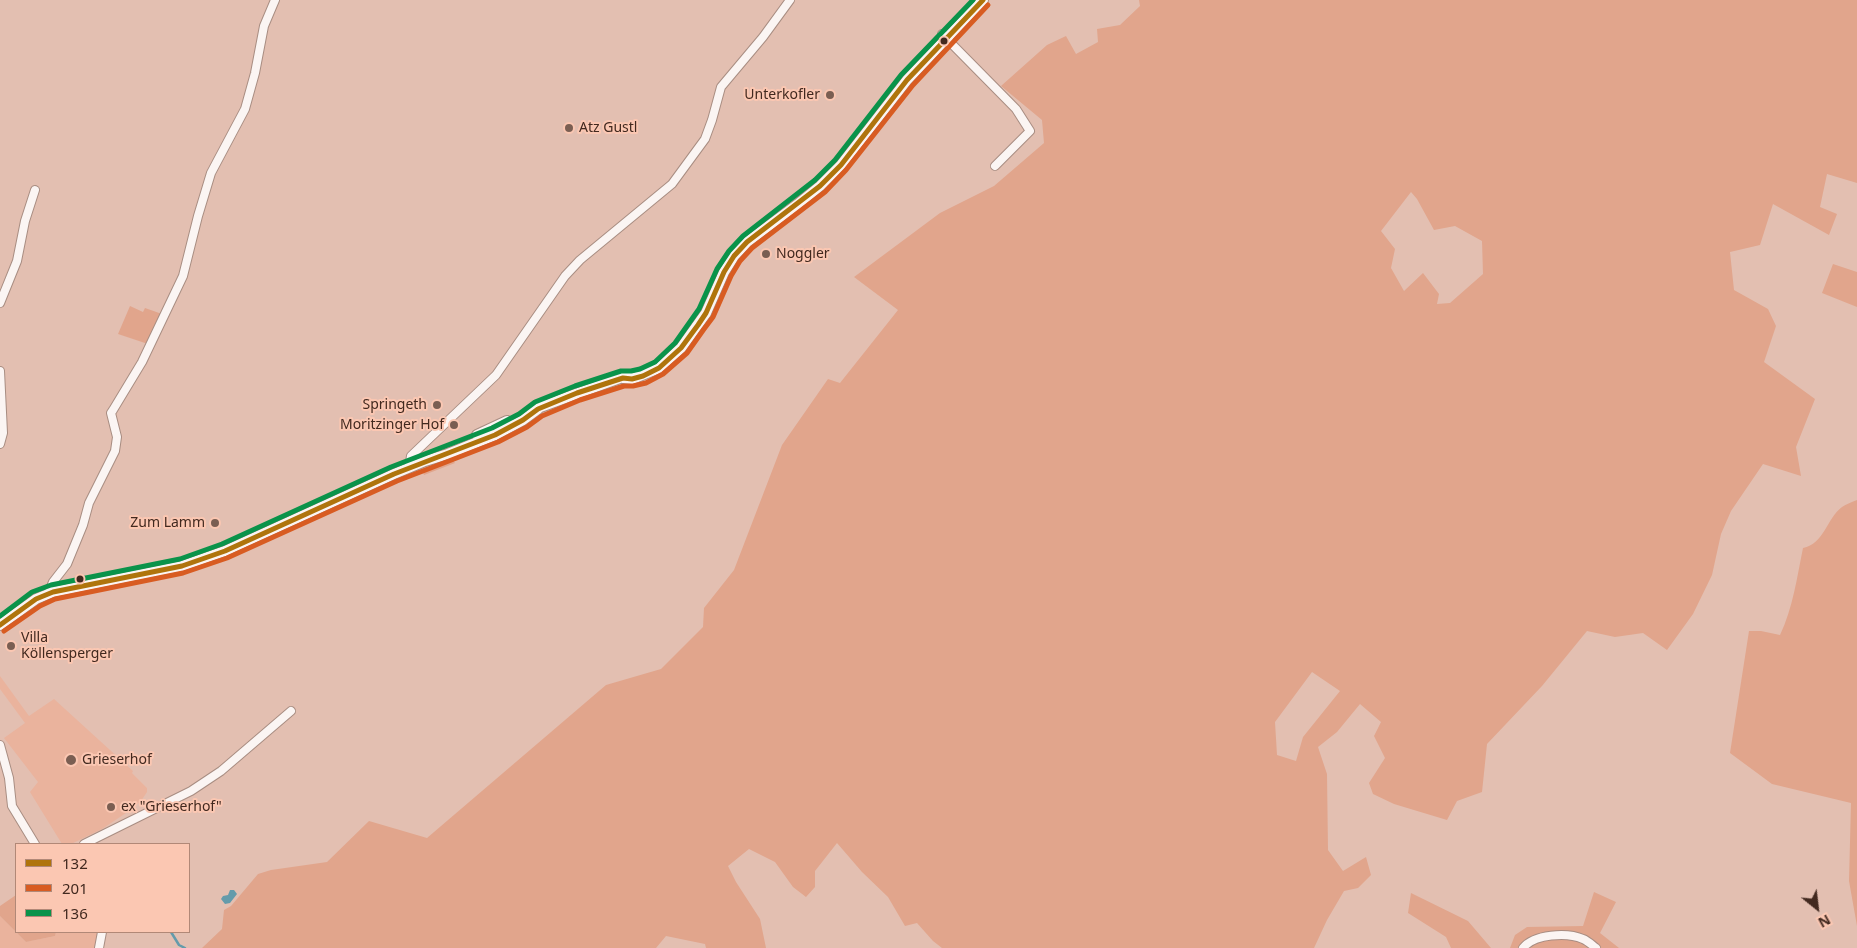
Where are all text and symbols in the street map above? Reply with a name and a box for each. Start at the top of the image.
unlabelled marker [939,36,949,46]
place label: Unterkofler [744,87,820,103]
marker: Unterkofler [824,89,836,101]
place label: Atz Gustl [579,120,637,136]
marker: Atz Gustl [563,122,575,134]
place label: Noggler [776,246,830,262]
marker: Noggler [760,248,772,260]
place label: Springeth [362,397,427,413]
marker: Springeth [431,399,443,411]
place label: Moritzinger Hof [340,417,444,433]
marker: Moritzinger Hof [448,419,460,431]
place label: Zum Lamm [130,515,205,531]
marker: Zum Lamm [209,517,221,529]
unlabelled marker [75,574,85,584]
place label: Villa Köllensperger [21,630,113,662]
marker: Villa Köllensperger [5,640,17,652]
place label: Grieserhof [82,752,152,768]
marker: Grieserhof [64,753,78,767]
place label: ex "Grieserhof" [121,799,222,815]
marker: ex "Grieserhof" [105,801,117,813]
legend [15,843,190,933]
text: 132 [62,853,88,873]
text: 201 [62,878,88,898]
north arrow [1792,883,1842,933]
text: 136 [62,903,88,923]
text: N [1815,910,1834,933]

